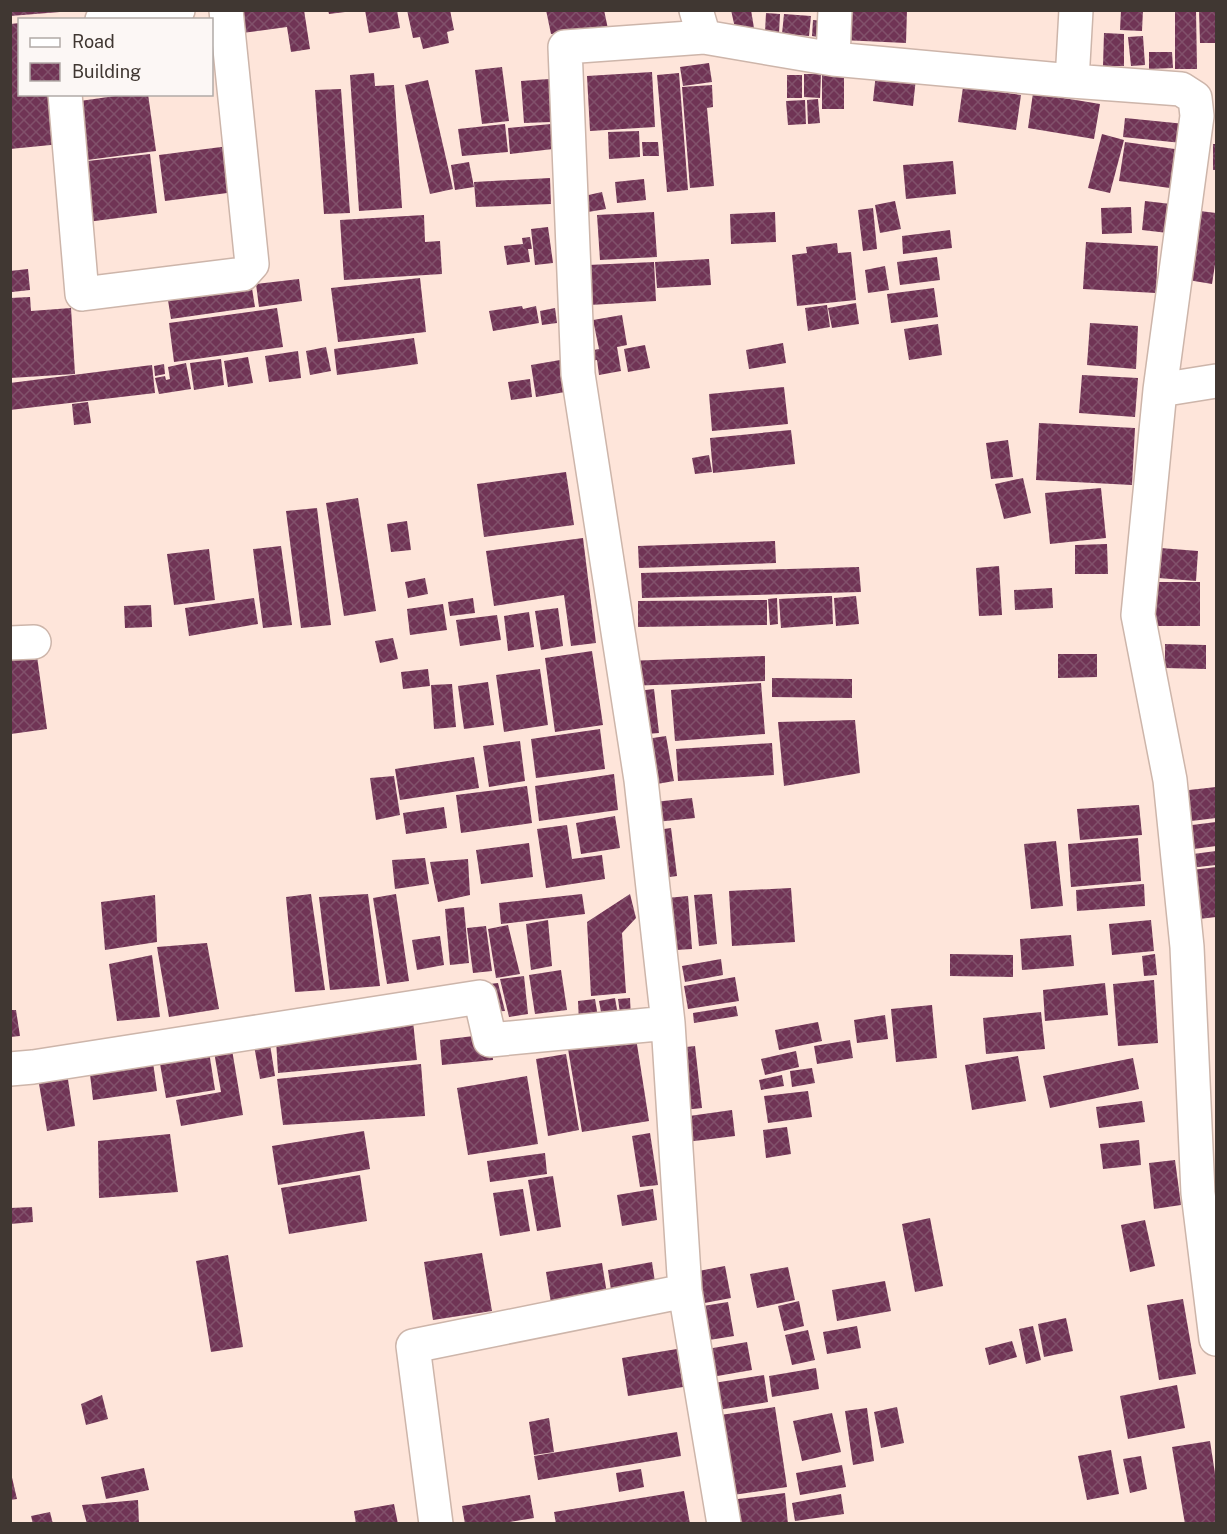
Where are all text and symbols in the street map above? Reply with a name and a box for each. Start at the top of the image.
legend [18,18,213,96]
text: Road [72,31,115,52]
text: Building [72,61,141,82]

